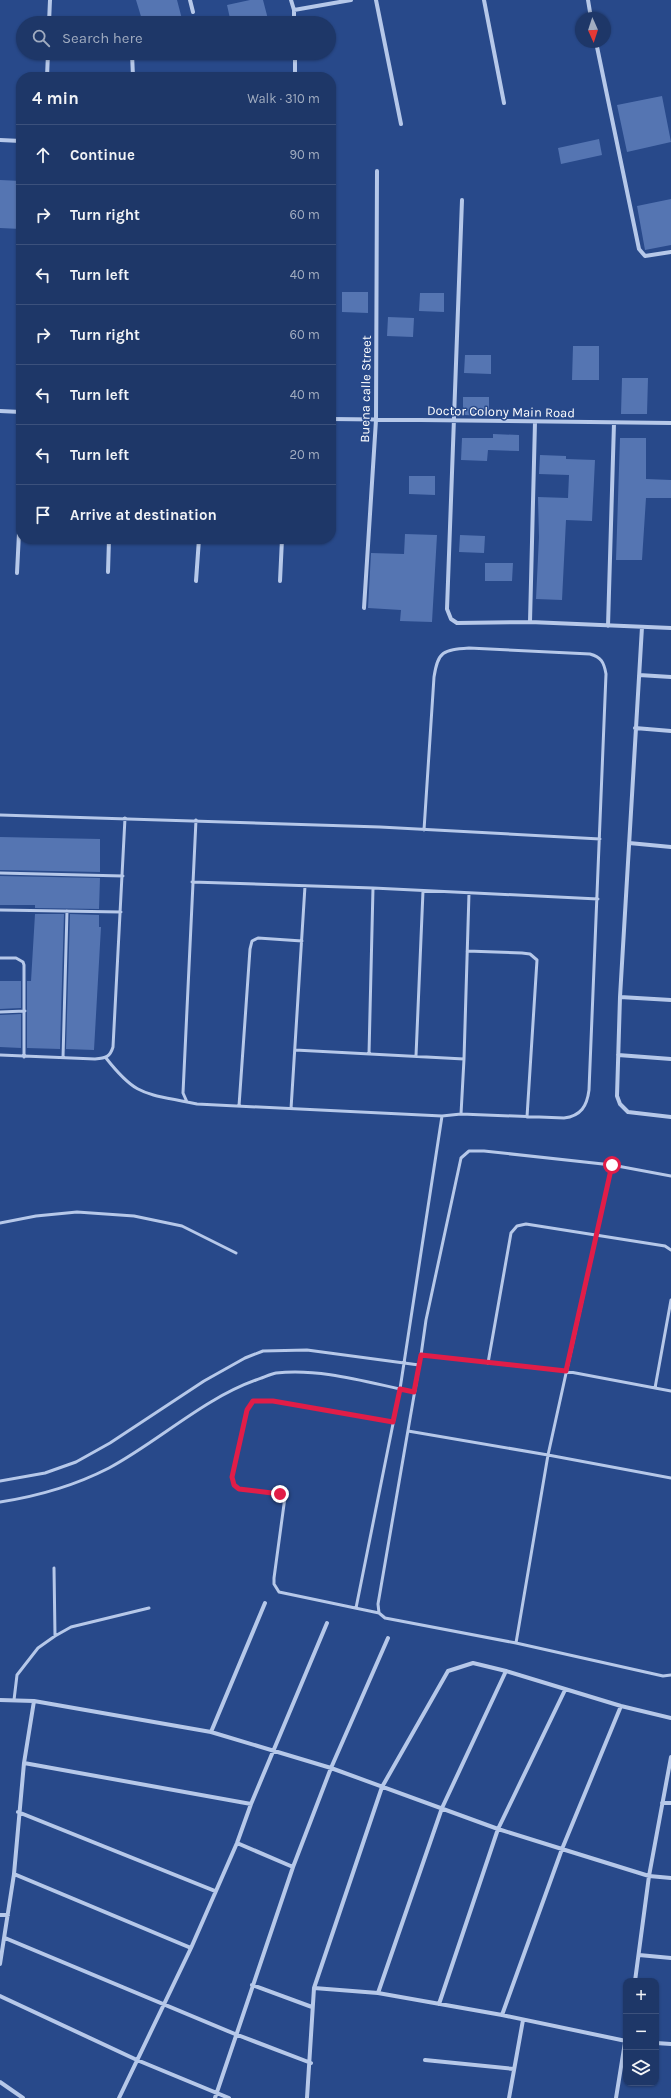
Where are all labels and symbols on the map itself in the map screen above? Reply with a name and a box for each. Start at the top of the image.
north arrow [575,12,611,48]
street label: Buena calle Street [357,335,374,443]
street label: Doctor Colony Main Road [427,403,575,420]
route start [603,1156,621,1174]
route end [271,1485,289,1503]

